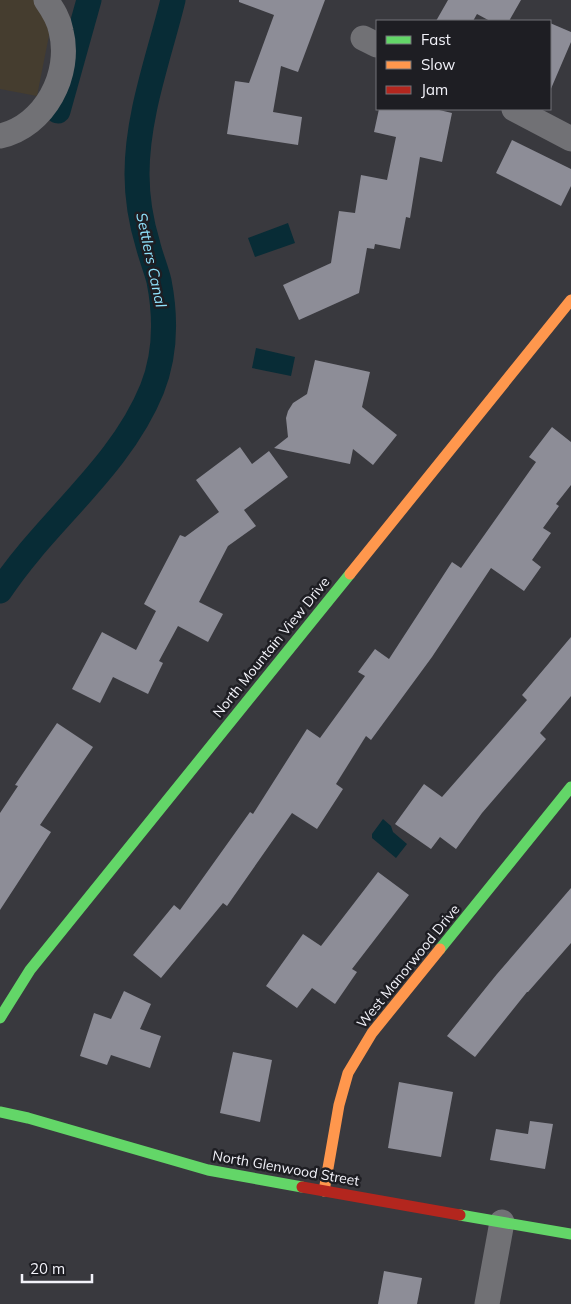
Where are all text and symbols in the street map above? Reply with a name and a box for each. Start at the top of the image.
legend [376,20,551,110]
text: Fast [421,30,451,49]
text: Slow [421,55,455,74]
text: Jam [421,80,448,99]
water label: Settlers Canal [132,211,171,310]
street label: North Mountain View Drive [209,573,333,721]
street label: West Manorwood Drive [353,901,463,1031]
street label: North Glenwood Street [211,1146,361,1190]
scale bar [22,1252,92,1284]
text: 20 m [30,1259,65,1278]

